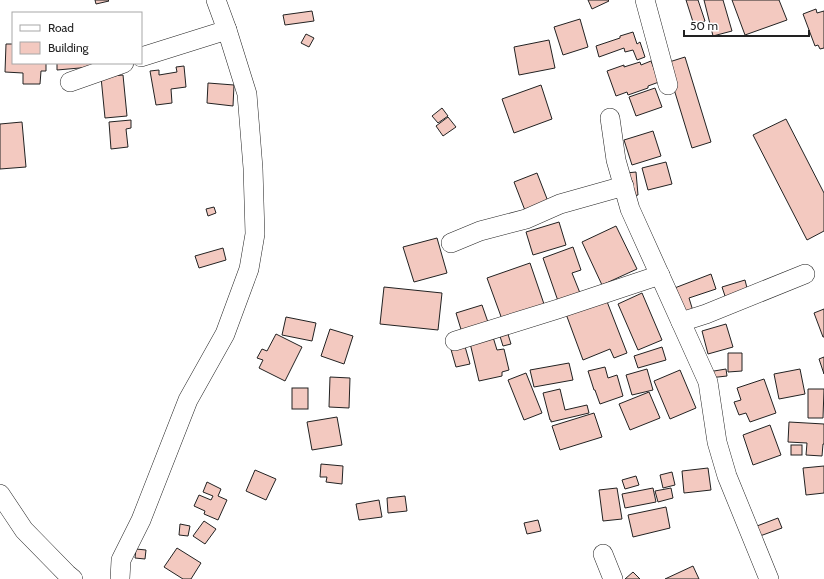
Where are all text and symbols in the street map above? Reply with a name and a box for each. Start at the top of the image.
legend [12,12,142,64]
scale bar [684,12,809,38]
text: 50 m [690,18,718,33]
text: Road [48,20,74,35]
text: Building [48,40,90,55]

